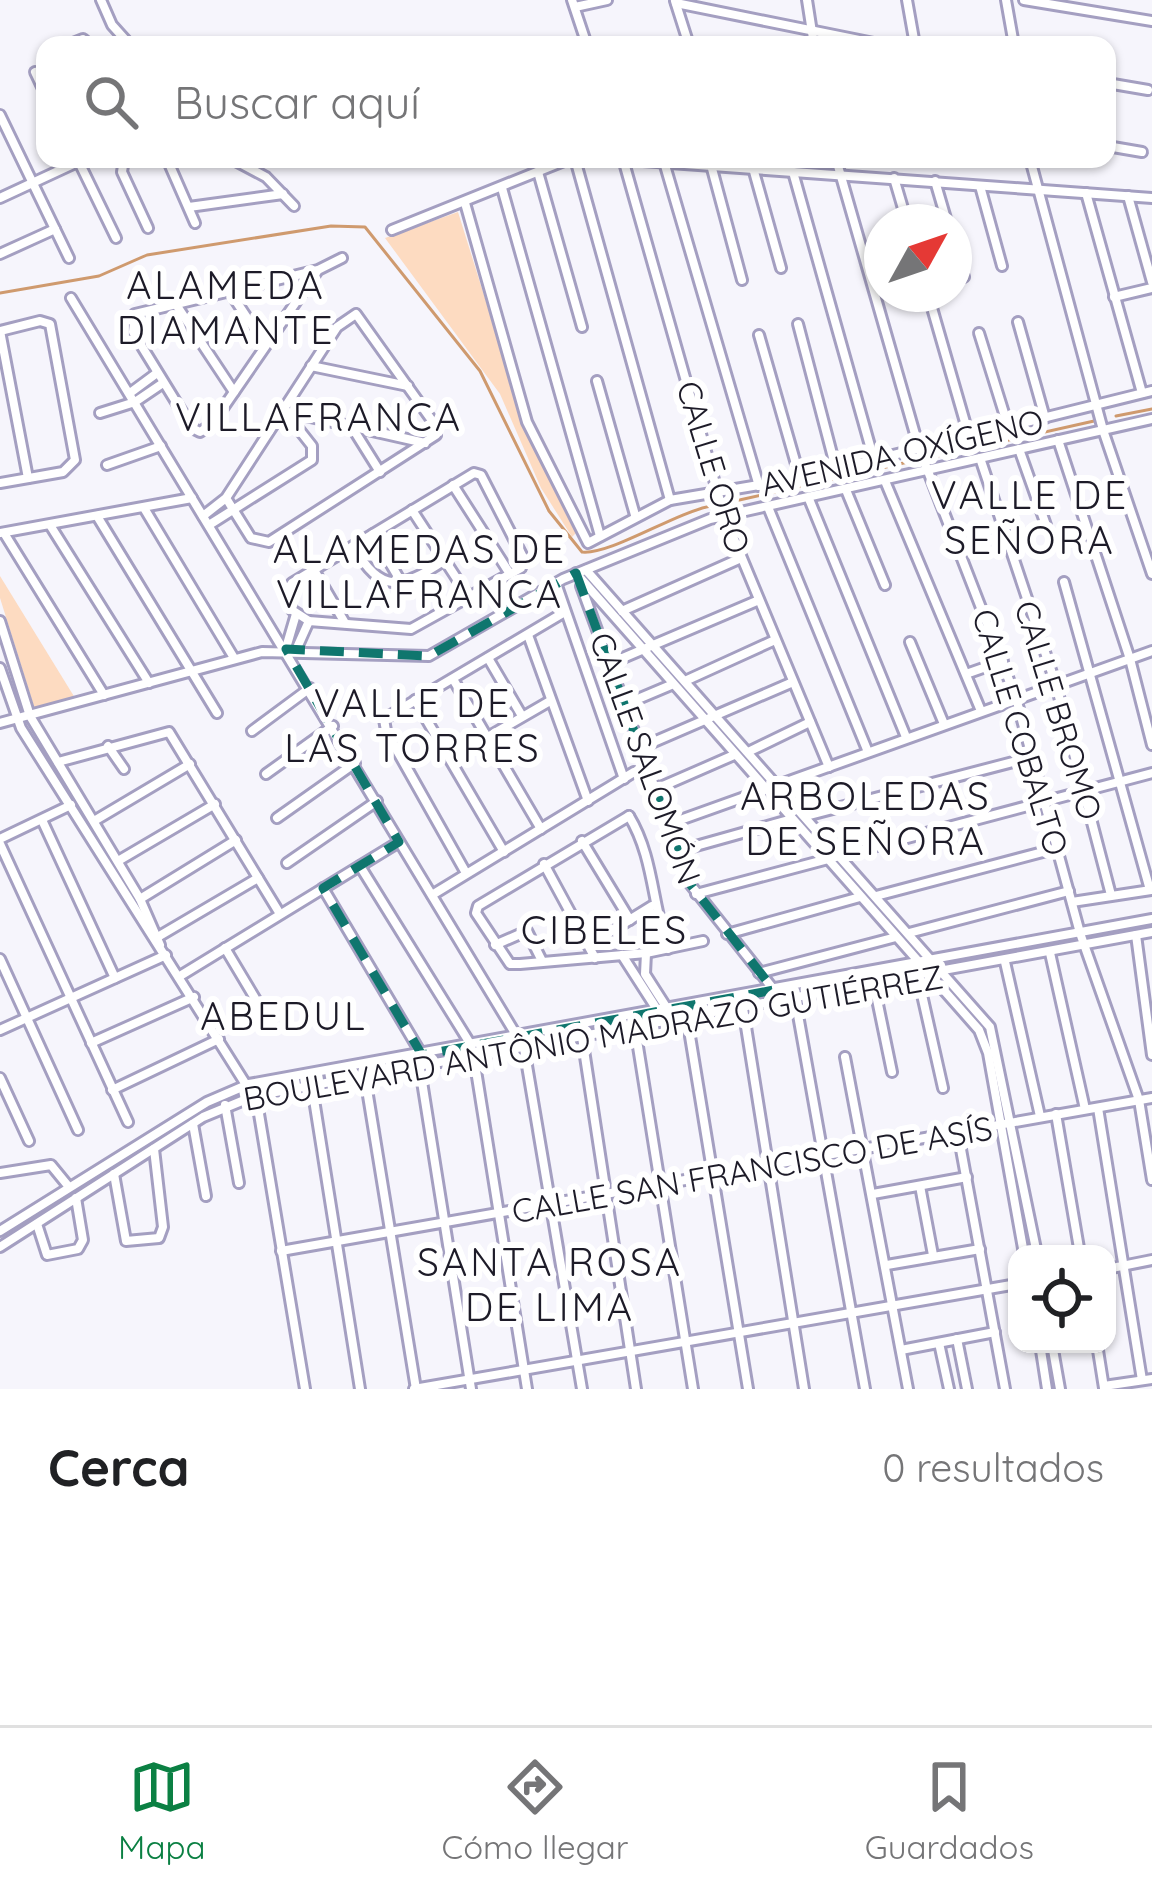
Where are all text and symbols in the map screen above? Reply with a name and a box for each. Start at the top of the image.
search box [36,36,1116,168]
icon: search [78,69,144,135]
text: Buscar aquí [174,74,420,130]
north arrow [864,204,972,312]
district label: ALAMEDA DIAMANTE [117,260,335,354]
street label: CALLE ORO [668,376,760,558]
district label: VILLAFRANCA [175,392,463,441]
street label: AVENIDA OXÍGENO [757,400,1047,504]
district label: VALLE DE SEÑORA [931,470,1129,564]
district label: ALAMEDAS DE VILLAFRANCA [273,524,567,618]
street label: CALLE BROMO [1006,596,1112,824]
street label: CALLE COBALTO [964,604,1078,860]
street label: CALLE SALOMÓN [581,627,711,889]
district label: VALLE DE LAS TORRES [284,678,542,772]
district label: ARBOLEDAS DE SEÑORA [740,771,992,865]
district label: CIBELES [521,905,689,954]
street label: BOULEVARD ANTÔNIO MADRAZO GUTIÉRREZ [240,955,946,1119]
district label: ABEDUL [200,991,368,1040]
street label: CALLE SAN FRANCISCO DE ASÍS [509,1107,995,1231]
district label: SANTA ROSA DE LIMA [417,1237,683,1331]
map controls [1008,1245,1116,1353]
button: locate [1008,1245,1116,1353]
text: Cerca [48,1435,190,1499]
text: 0 resultados [882,1443,1104,1492]
tab: Mapa [118,1754,205,1867]
tab: Cómo llegar [442,1754,629,1867]
tab: Guardados [865,1754,1034,1867]

